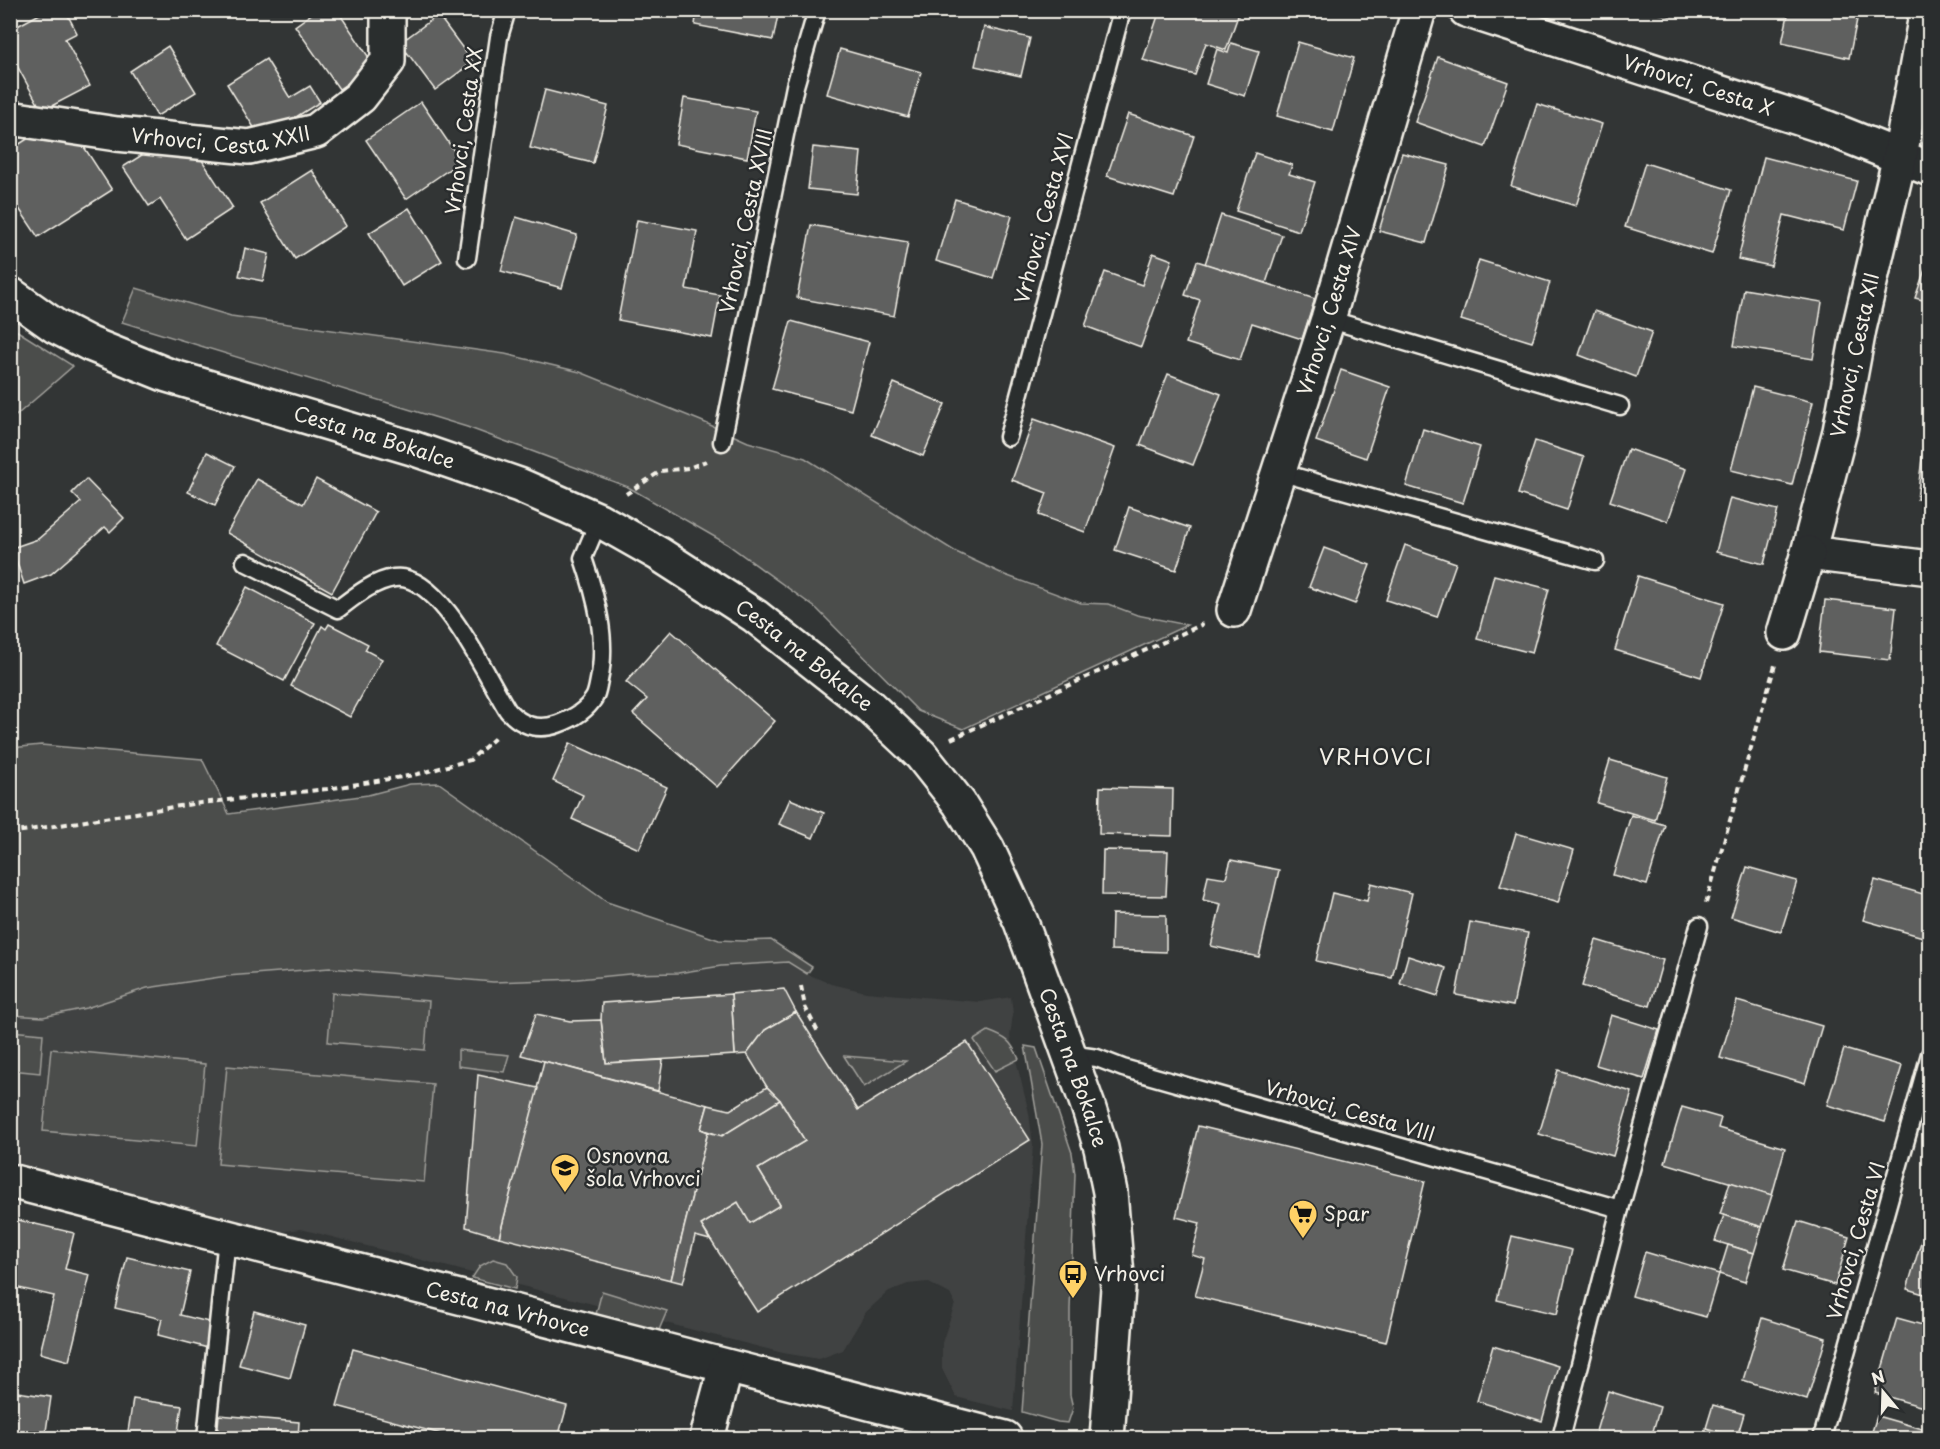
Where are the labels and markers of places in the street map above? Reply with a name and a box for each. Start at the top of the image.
place label: Osnovna šola Vrhovci [586,1140,701,1193]
school or university icon: Osnovna šola Vrhovci [549,1152,581,1194]
supermarket icon: Spar [1287,1198,1319,1240]
place label: Spar [1324,1198,1370,1228]
bus stop icon: Vrhovci [1057,1258,1089,1300]
place label: Vrhovci [1094,1258,1165,1288]

